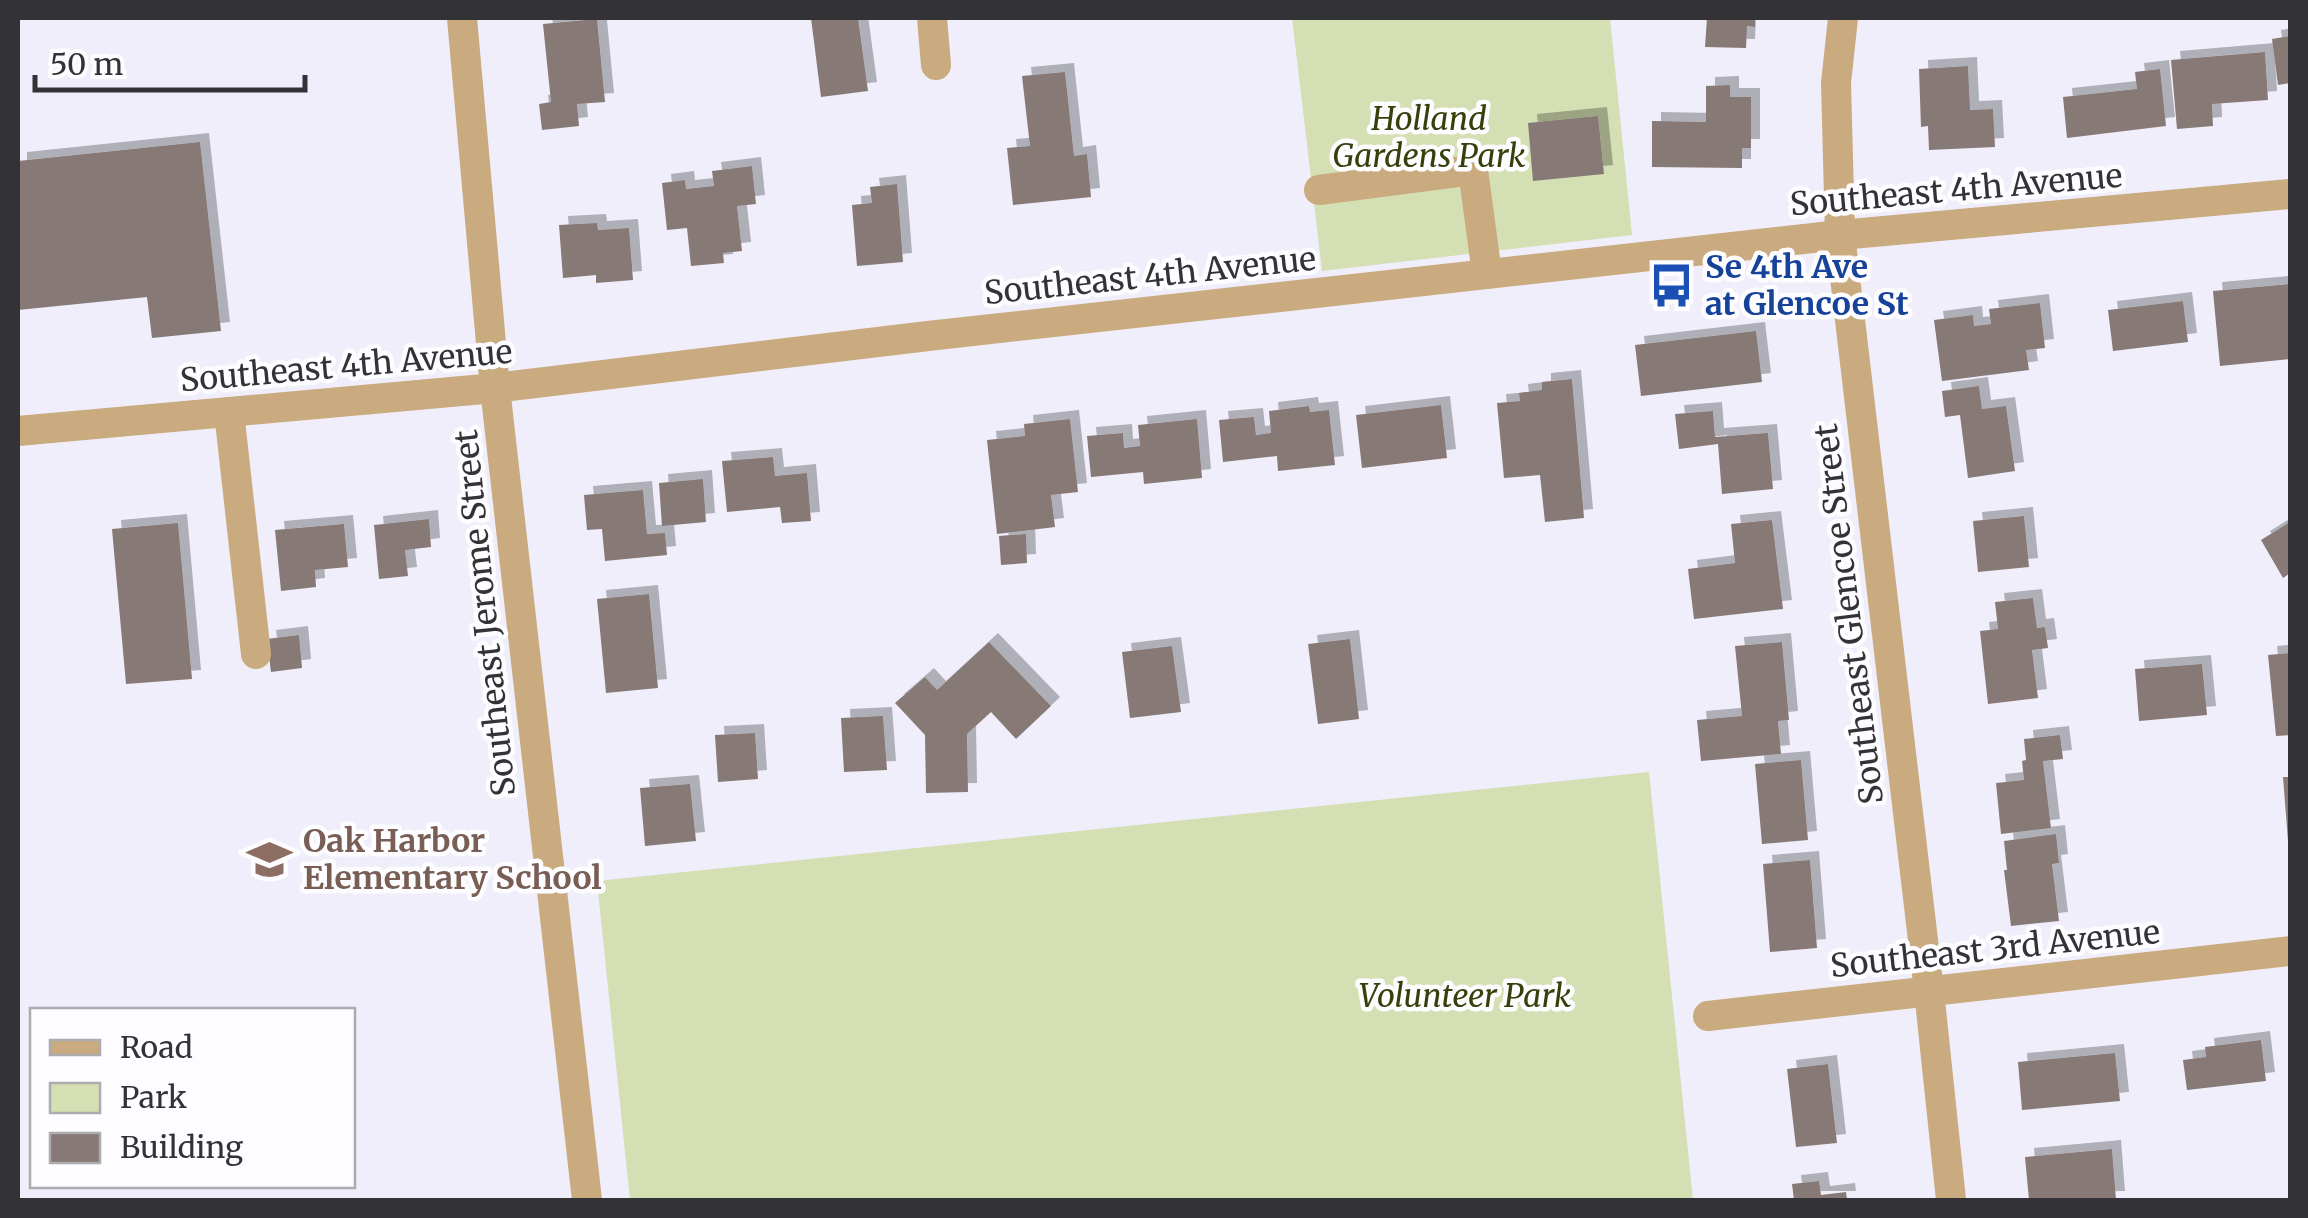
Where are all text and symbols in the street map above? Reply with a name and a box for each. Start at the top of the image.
scale bar [35,30,305,92]
text: 50 m [50,45,123,83]
park label: Holland Gardens Park [1332,99,1526,176]
street label: Southeast 4th Avenue [1788,156,2124,224]
street label: Southeast 4th Avenue [982,239,1318,313]
place label: Se 4th Ave at Glencoe St [1705,247,1909,324]
bus stop icon: Se 4th Ave at Glencoe St [1648,261,1696,309]
street label: Southeast 4th Avenue [178,332,514,400]
street label: Southeast Glencoe Street [1806,421,1892,806]
street label: Southeast Jerome Street [446,427,524,798]
place label: Oak Harbor Elementary School [303,821,602,898]
school or university icon: Oak Harbor Elementary School [246,835,294,883]
street label: Southeast 3rd Avenue [1828,912,2162,986]
park label: Volunteer Park [1359,976,1572,1016]
legend [30,1008,355,1188]
text: Road [120,1028,193,1066]
text: Park [120,1078,187,1116]
text: Building [120,1128,243,1166]

